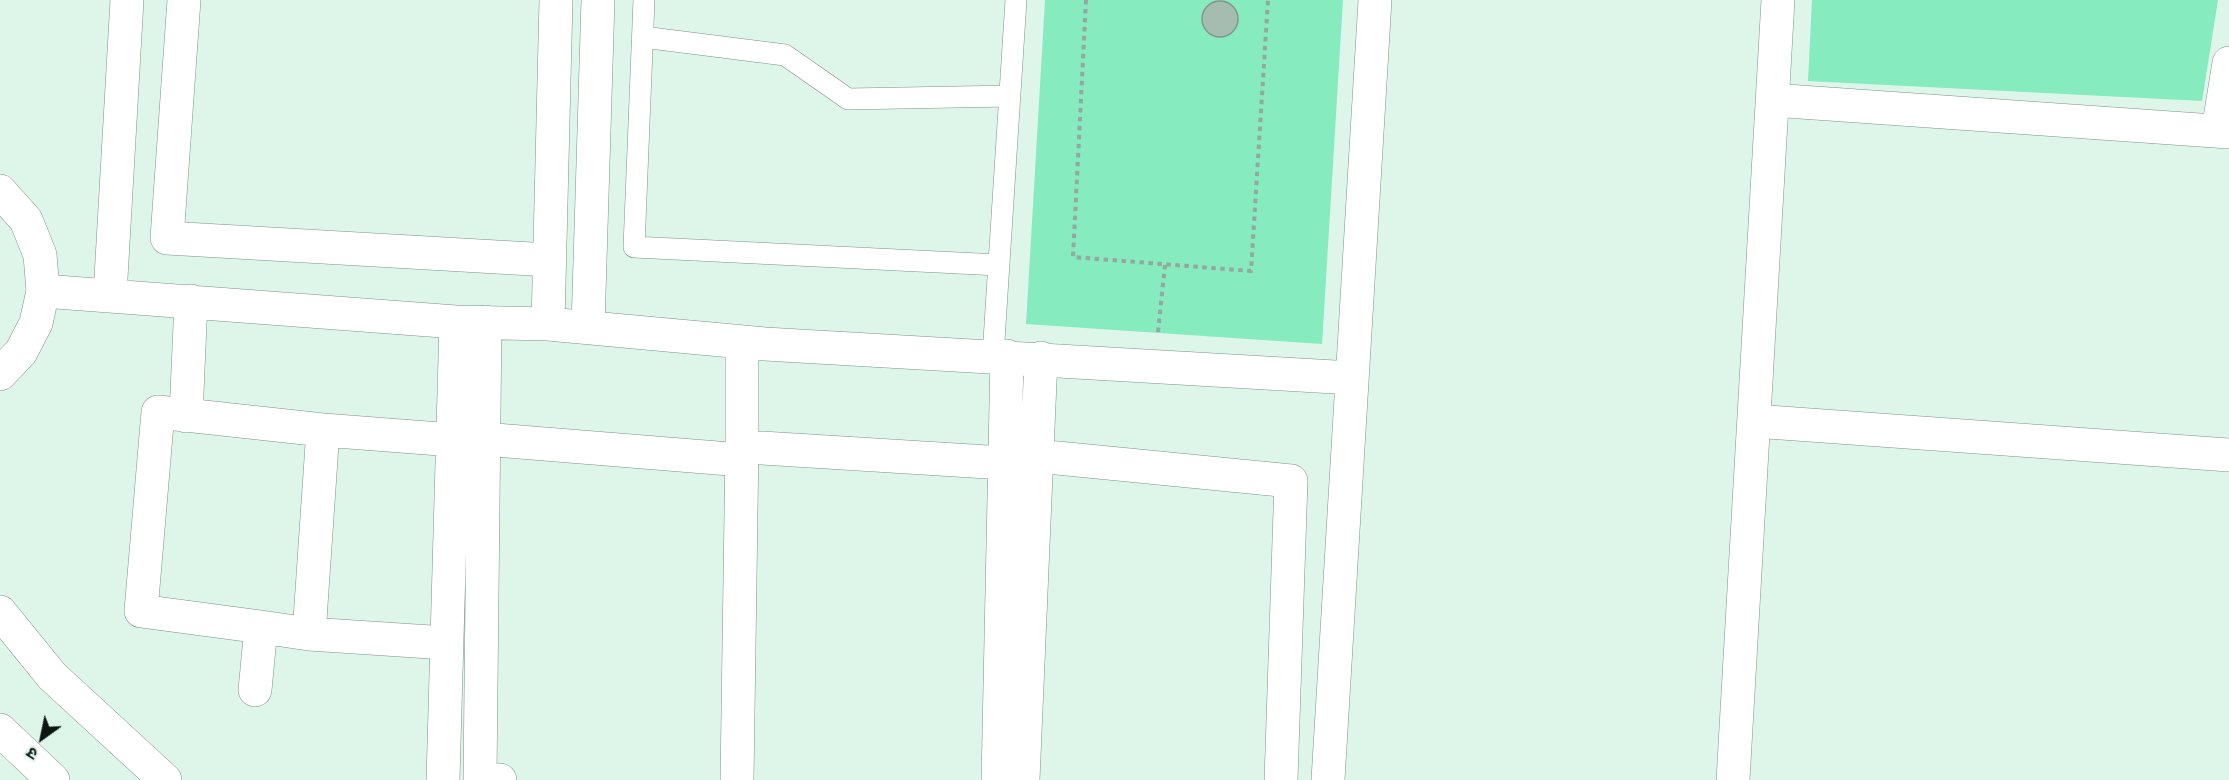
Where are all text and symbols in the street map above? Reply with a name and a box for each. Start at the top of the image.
north arrow [12,708,72,768]
text: उ [23,743,41,764]

